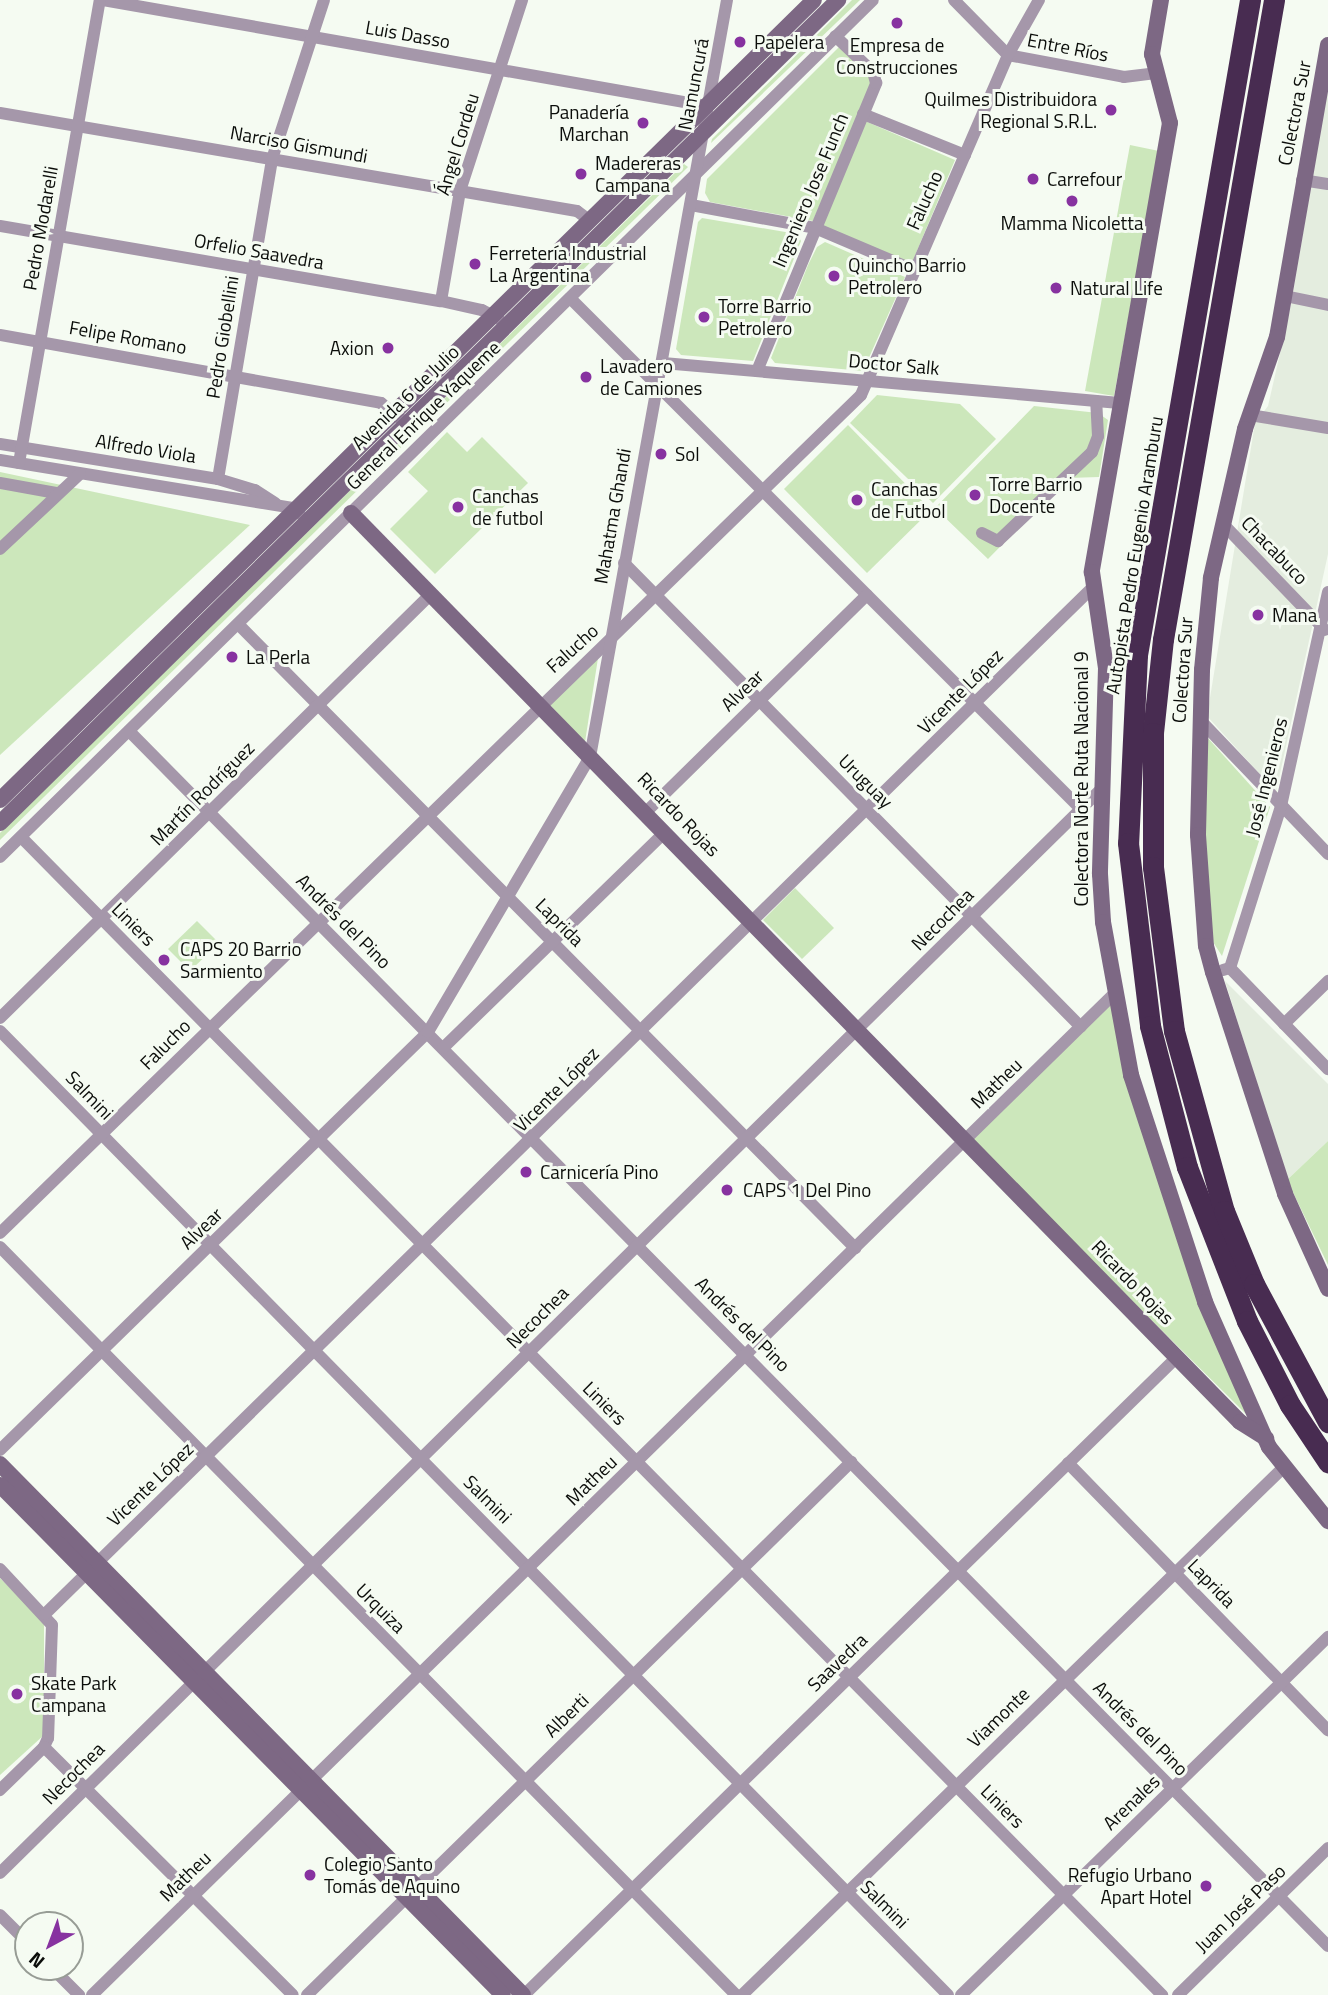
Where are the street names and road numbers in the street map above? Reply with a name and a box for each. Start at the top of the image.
street label: Luis Dasso [364,15,452,53]
street label: Entre Ríos [1025,28,1111,66]
street label: Namuncurá [673,36,713,132]
street label: Colectora Sur [1273,59,1315,167]
street label: Ángel Cordeu [431,90,483,198]
street label: Ingeniero Jose Funch [767,109,853,271]
street label: Narciso Gismundi [228,121,370,167]
street label: Pedro Modarelli [18,164,62,292]
street label: Falucho [901,167,947,233]
street label: Orfelio Saavedra [192,228,326,274]
street label: Pedro Giobellini [201,274,243,400]
street label: Felipe Romano [68,315,188,359]
street label: General Enrique Yaqueme [341,336,505,494]
street label: Avenida 6 de Julio [347,340,463,454]
street label: Doctor Salk [848,349,940,379]
street label: Autopista Pedro Eugenio Aramburu [1101,414,1167,696]
street label: Alfredo Viola [94,429,198,467]
street label: Mahatma Ghandi [589,446,635,586]
street label: Chacabuco [1237,511,1313,589]
street label: Colectora Sur [1167,616,1197,724]
street label: Falucho [541,619,603,677]
street label: Vicente López [913,644,1007,738]
street label: Colectora Norte Ruta Nacional 9 [1070,651,1092,907]
street label: Alvear [716,664,768,716]
street label: José Ingenieros [1240,715,1292,839]
street label: Martín Rodríguez [145,736,259,850]
street label: Uruguay [834,749,898,813]
street label: Ricardo Rojas [633,767,725,861]
street label: Andrés del Pino [292,869,396,973]
street label: Necochea [906,883,978,955]
street label: Laprida [531,893,589,951]
street label: Liniers [107,897,161,951]
street label: Falucho [135,1014,195,1074]
street label: Vicente López [509,1042,603,1136]
street label: Matheu [966,1053,1026,1113]
street label: Salmini [61,1066,119,1124]
street label: Alvear [175,1202,227,1254]
street label: Ricardo Rojas [1087,1235,1179,1329]
street label: Andrés del Pino [691,1272,795,1376]
street label: Necochea [501,1281,573,1353]
street label: Liniers [578,1376,632,1430]
street label: Vicente López [102,1437,198,1531]
street label: Matheu [561,1450,621,1510]
street label: Salmini [459,1470,517,1528]
street label: Laprida [1183,1554,1241,1612]
street label: Urquiza [351,1578,411,1638]
street label: Saavedra [802,1628,872,1696]
street label: Andrés del Pino [1089,1676,1193,1780]
street label: Viamonte [962,1682,1034,1752]
street label: Alberti [539,1688,593,1742]
street label: Necochea [37,1737,109,1809]
street label: Arenales [1098,1770,1164,1834]
street label: Liniers [976,1779,1030,1833]
street label: Matheu [155,1846,215,1906]
street label: Juan José Paso [1190,1859,1290,1957]
street label: Salmini [856,1875,914,1933]

